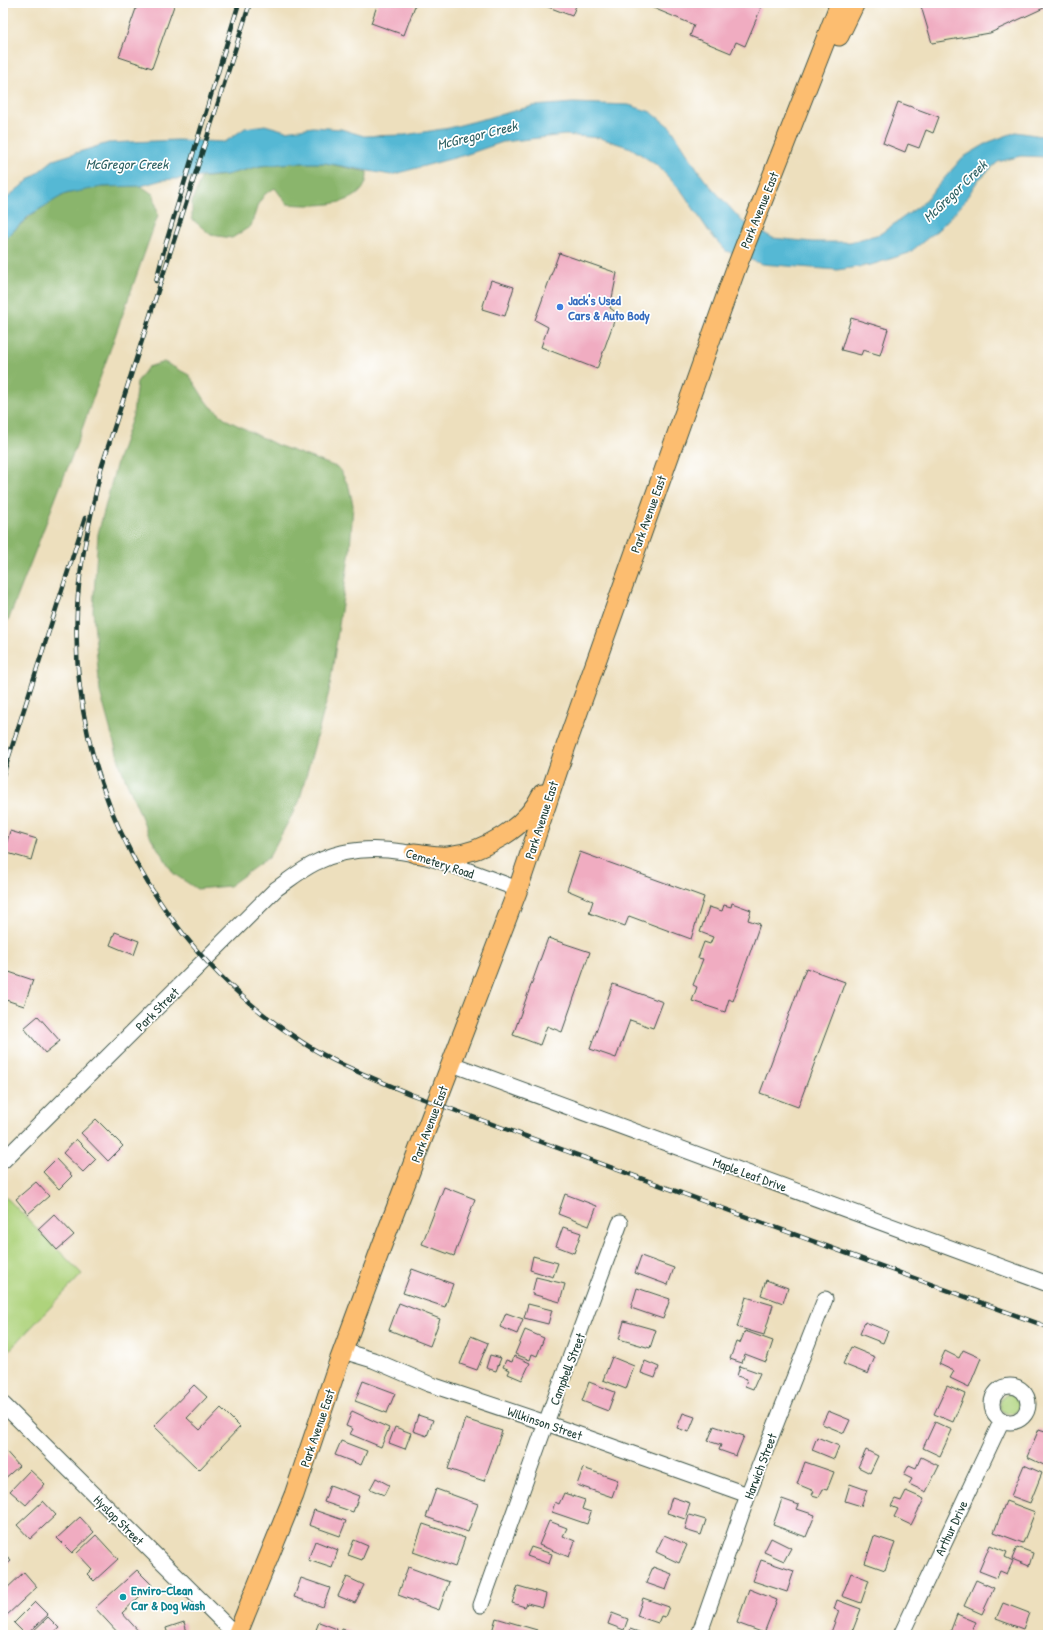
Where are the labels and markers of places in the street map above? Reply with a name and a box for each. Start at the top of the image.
place label: Jack's Used Cars & Auto Body [568,291,650,325]
marker: Jack's Used Cars & Auto Body [555,302,565,312]
place label: Enviro-Clean Car & Dog Wash [131,1581,205,1615]
marker: Enviro-Clean Car & Dog Wash [118,1592,128,1602]

